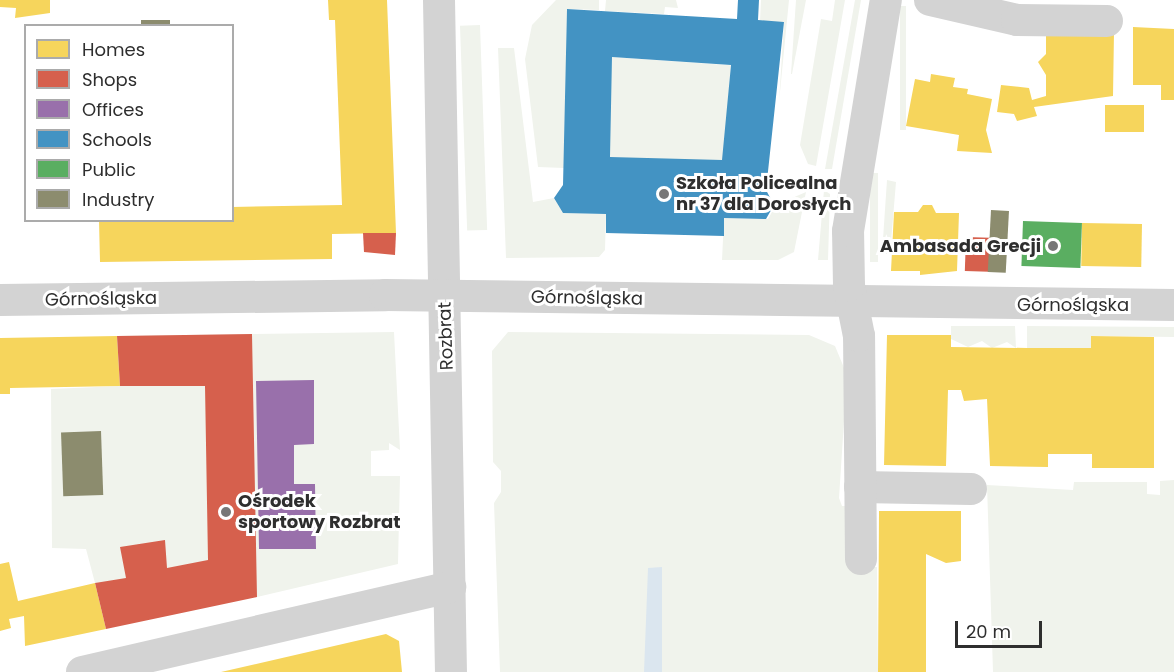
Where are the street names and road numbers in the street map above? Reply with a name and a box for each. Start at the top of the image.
street label: Górnośląska [531,286,643,310]
street label: Górnośląska [45,287,157,311]
street label: Górnośląska [1017,294,1129,316]
street label: Rozbrat [434,302,458,370]

